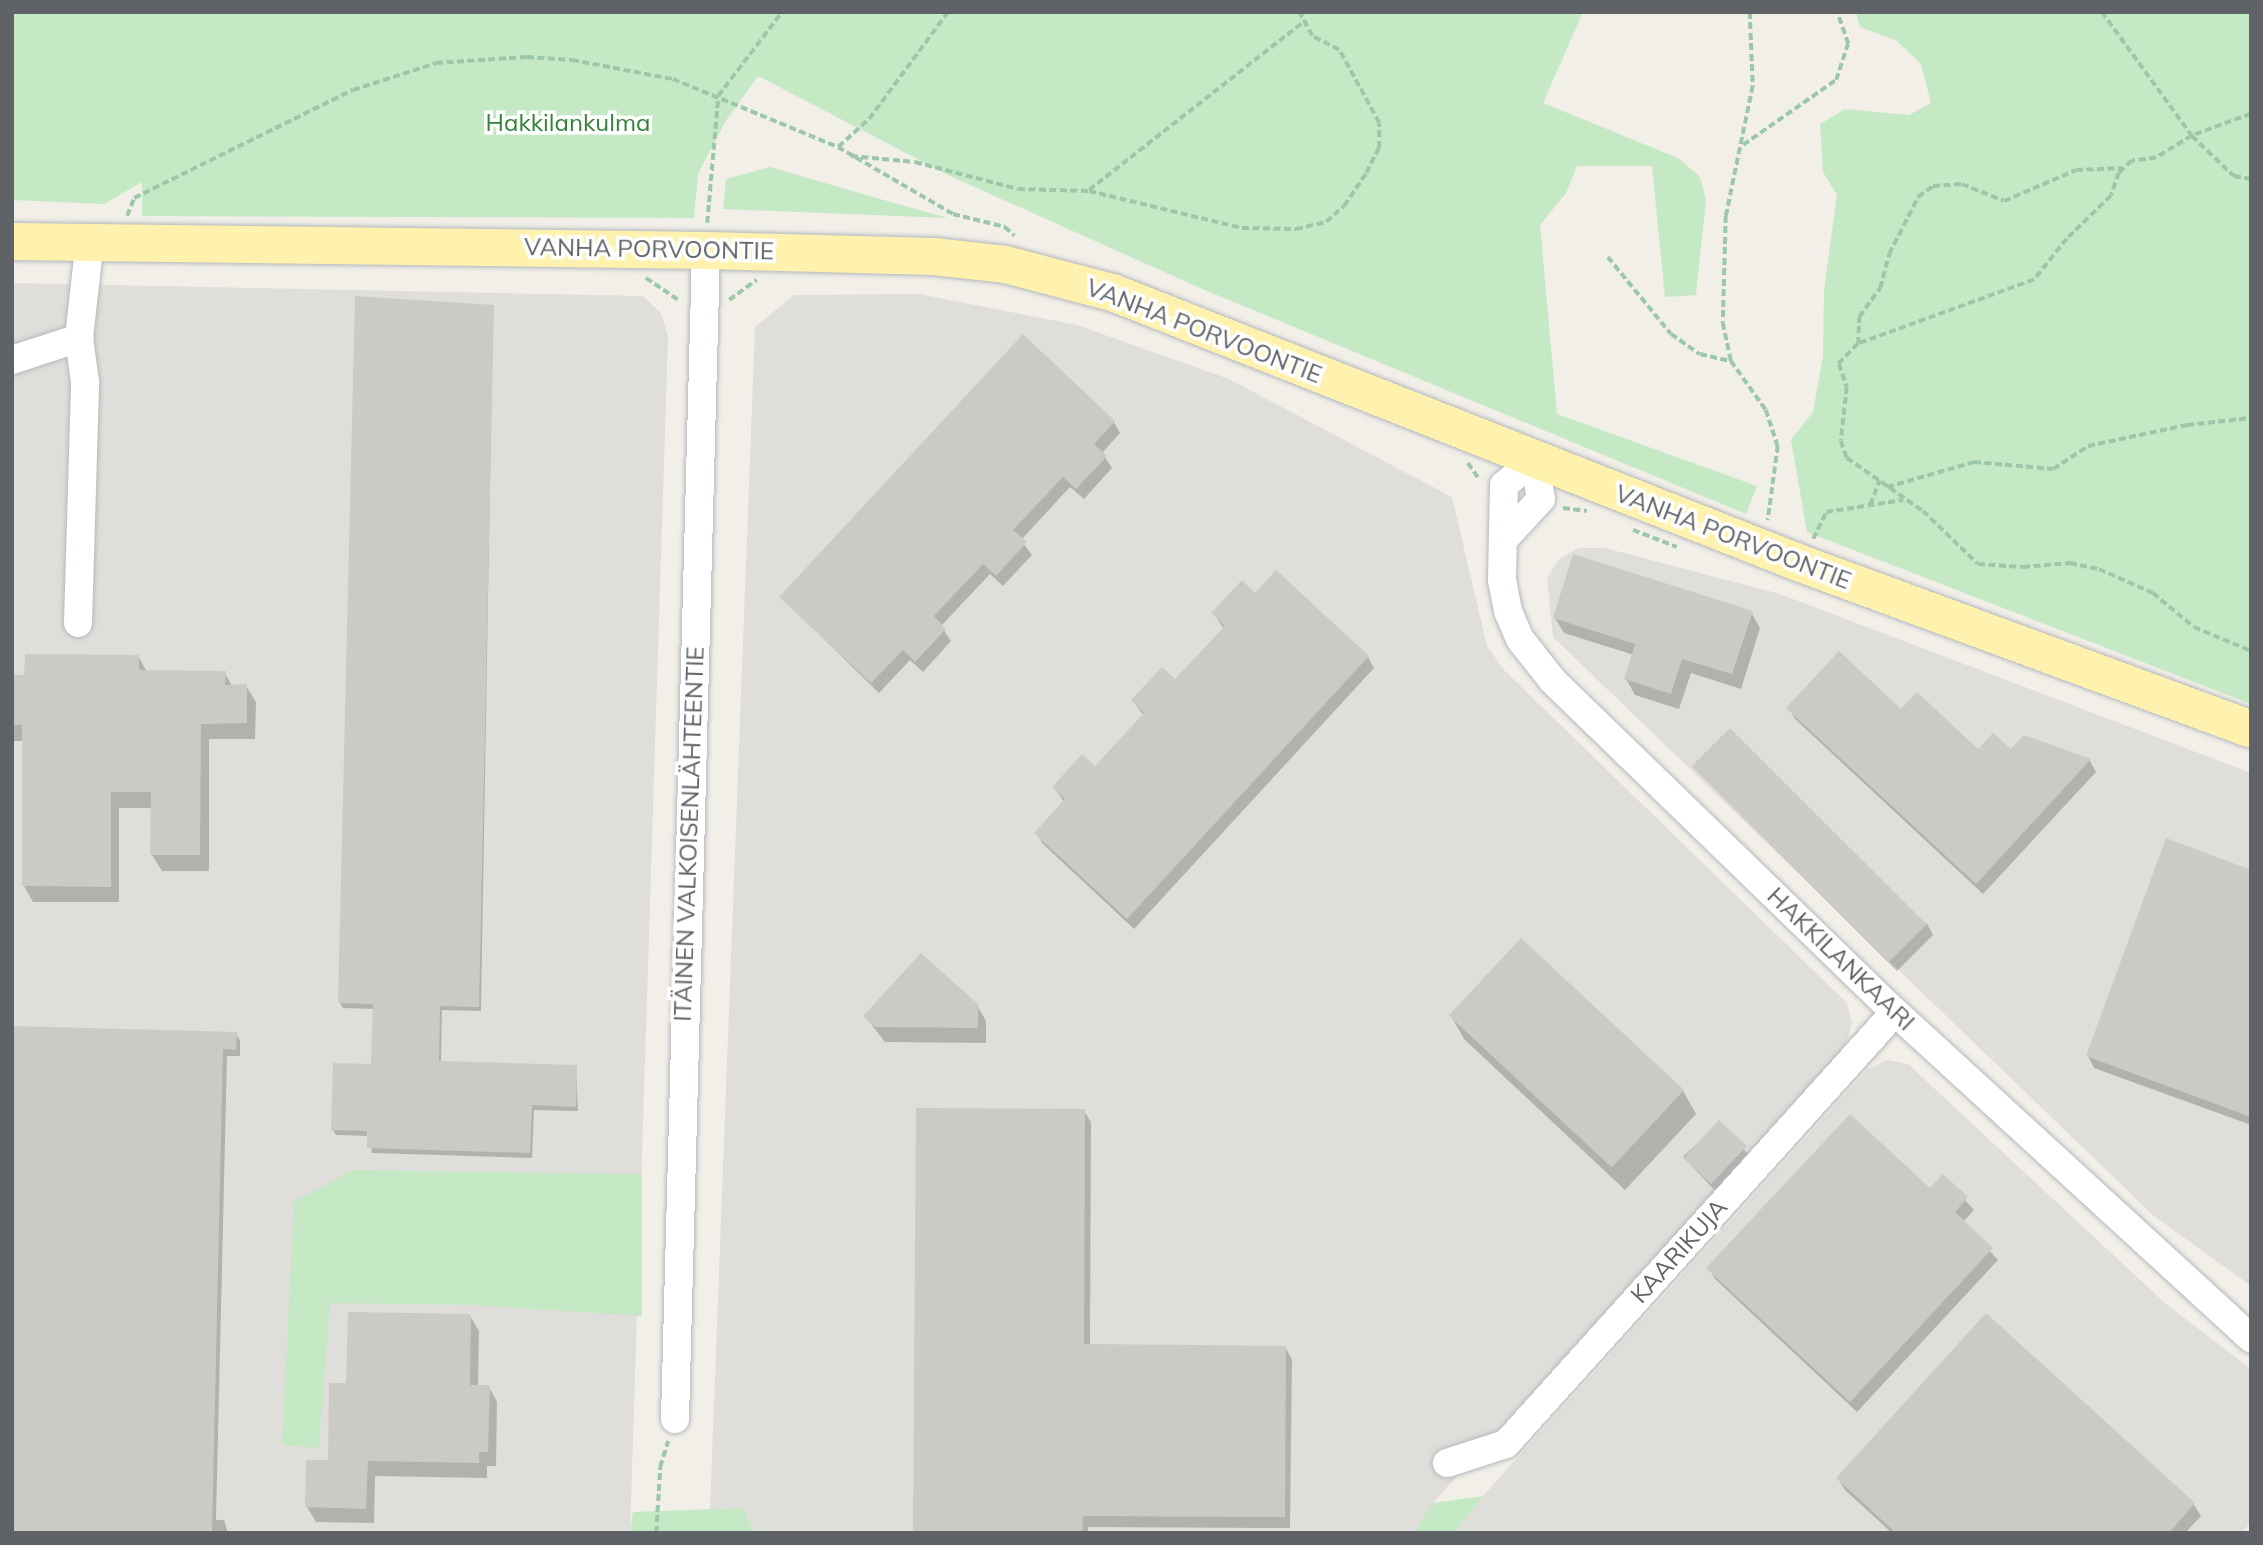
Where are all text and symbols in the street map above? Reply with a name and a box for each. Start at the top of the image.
park label: Hakkilankulma [486,109,650,137]
street label: VANHA PORVOONTIE [524,232,774,266]
street label: VANHA PORVOONTIE [1082,273,1326,389]
street label: VANHA PORVOONTIE [1611,479,1855,595]
street label: ITÄINEN VALKOISENLÄHTEENTIE [668,646,710,1022]
street label: HAKKILANKAARI [1761,881,1921,1037]
street label: KAARIKUJA [1625,1193,1733,1309]

